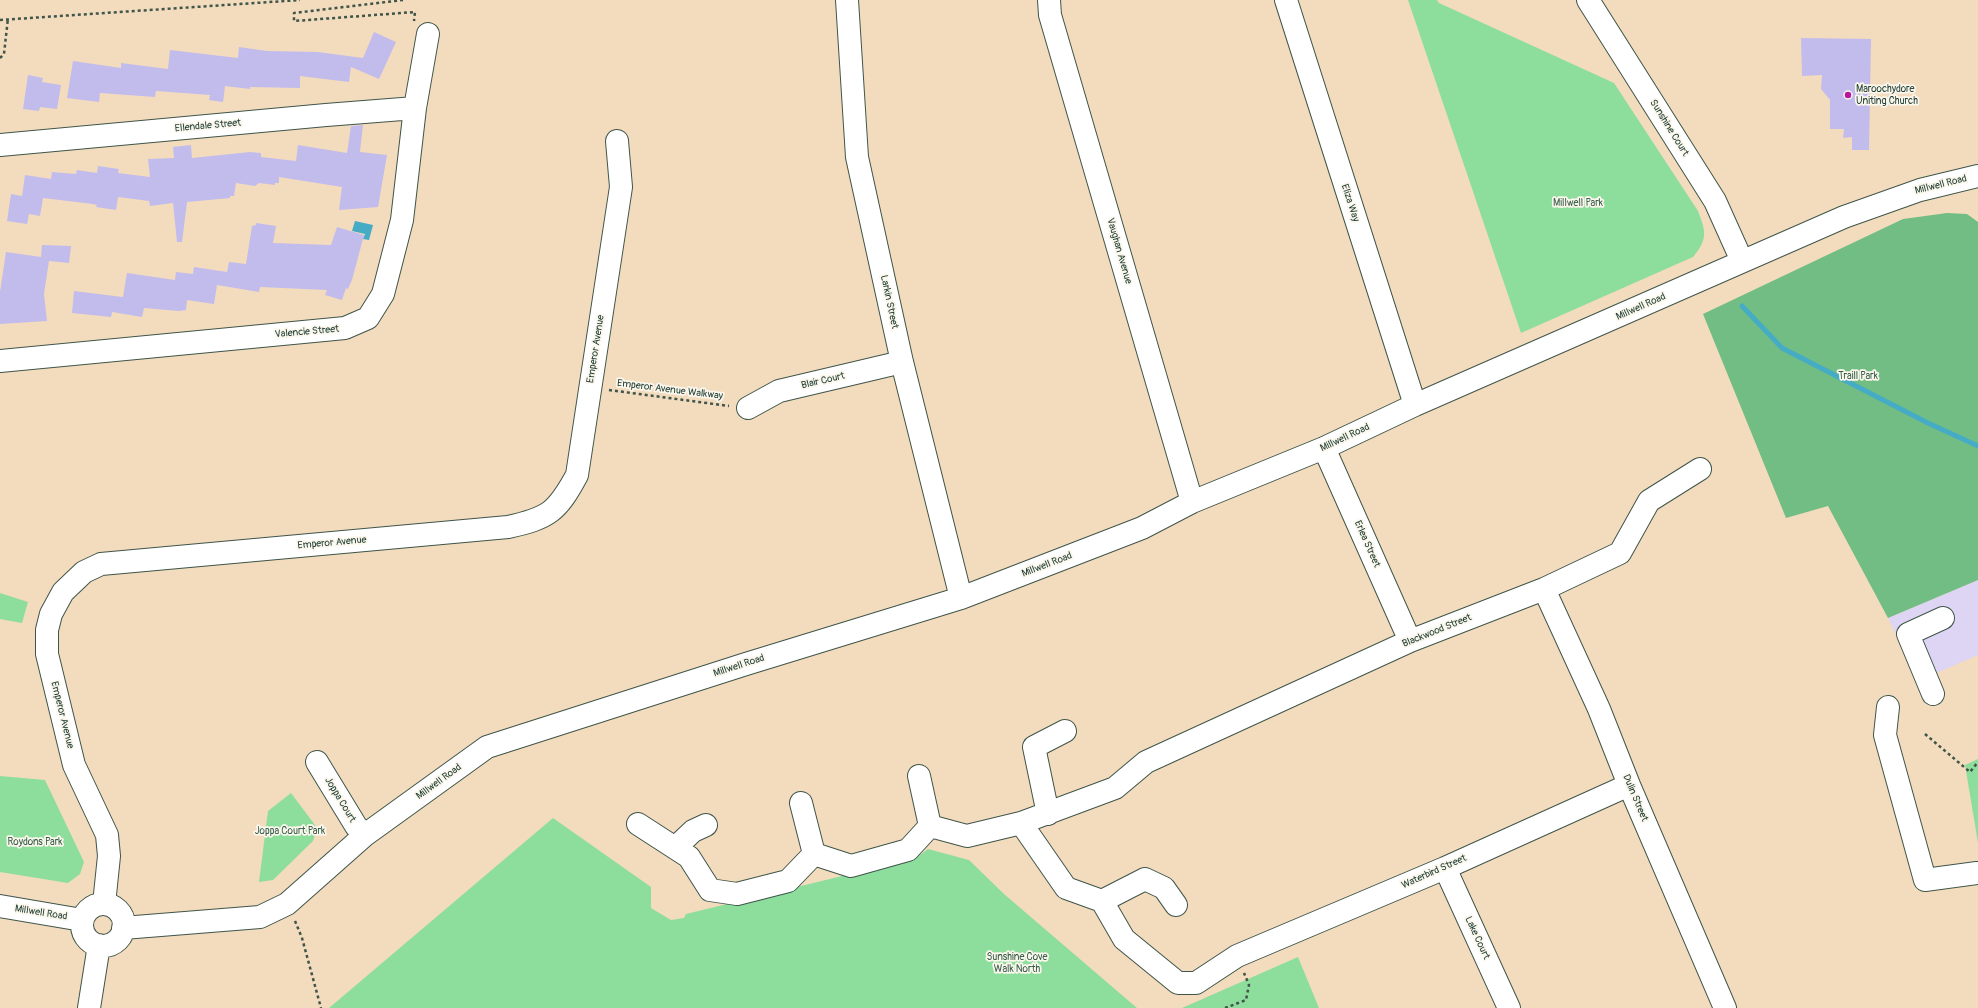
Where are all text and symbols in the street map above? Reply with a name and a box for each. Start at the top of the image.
place label: Maroochydore Uniting Church [1856,83,1918,106]
marker: Maroochydore Uniting Church [1843,90,1853,100]
street label: Sunshine Court [1647,98,1691,158]
street label: Ellendale Street [174,117,242,135]
street label: Millwell Road [1914,173,1968,197]
street label: Eliza Way [1338,183,1362,223]
park label: Millwell Park [1553,197,1603,209]
street label: Vaughan Avenue [1104,217,1134,285]
street label: Larkin Street [877,274,901,330]
street label: Millwell Road [1614,291,1668,323]
street label: Emperor Avenue [585,314,607,384]
street label: Valencie Street [274,323,340,341]
street label: Blair Court [800,370,846,392]
park label: Traill Park [1838,370,1878,382]
street label: Emperor Avenue Walkway [616,378,724,402]
street label: Millwell Road [1318,421,1372,455]
street label: Erlea Street [1351,519,1383,569]
street label: Emperor Avenue [297,534,367,552]
street label: Millwell Road [1020,550,1074,580]
street label: Blackwood Street [1401,612,1473,650]
street label: Millwell Road [712,652,766,680]
street label: Emperor Avenue [48,680,76,750]
street label: Millwell Road [414,762,464,802]
street label: Dulin Street [1620,773,1650,823]
street label: Joppa Court [322,775,358,825]
park label: Joppa Court Park [255,825,325,837]
park label: Roydons Park [7,836,63,848]
street label: Waterbird Street [1400,852,1468,892]
street label: Millwell Road [14,903,68,923]
street label: Lake Court [1462,915,1492,961]
park label: Sunshine Cove Walk North [987,951,1047,974]

